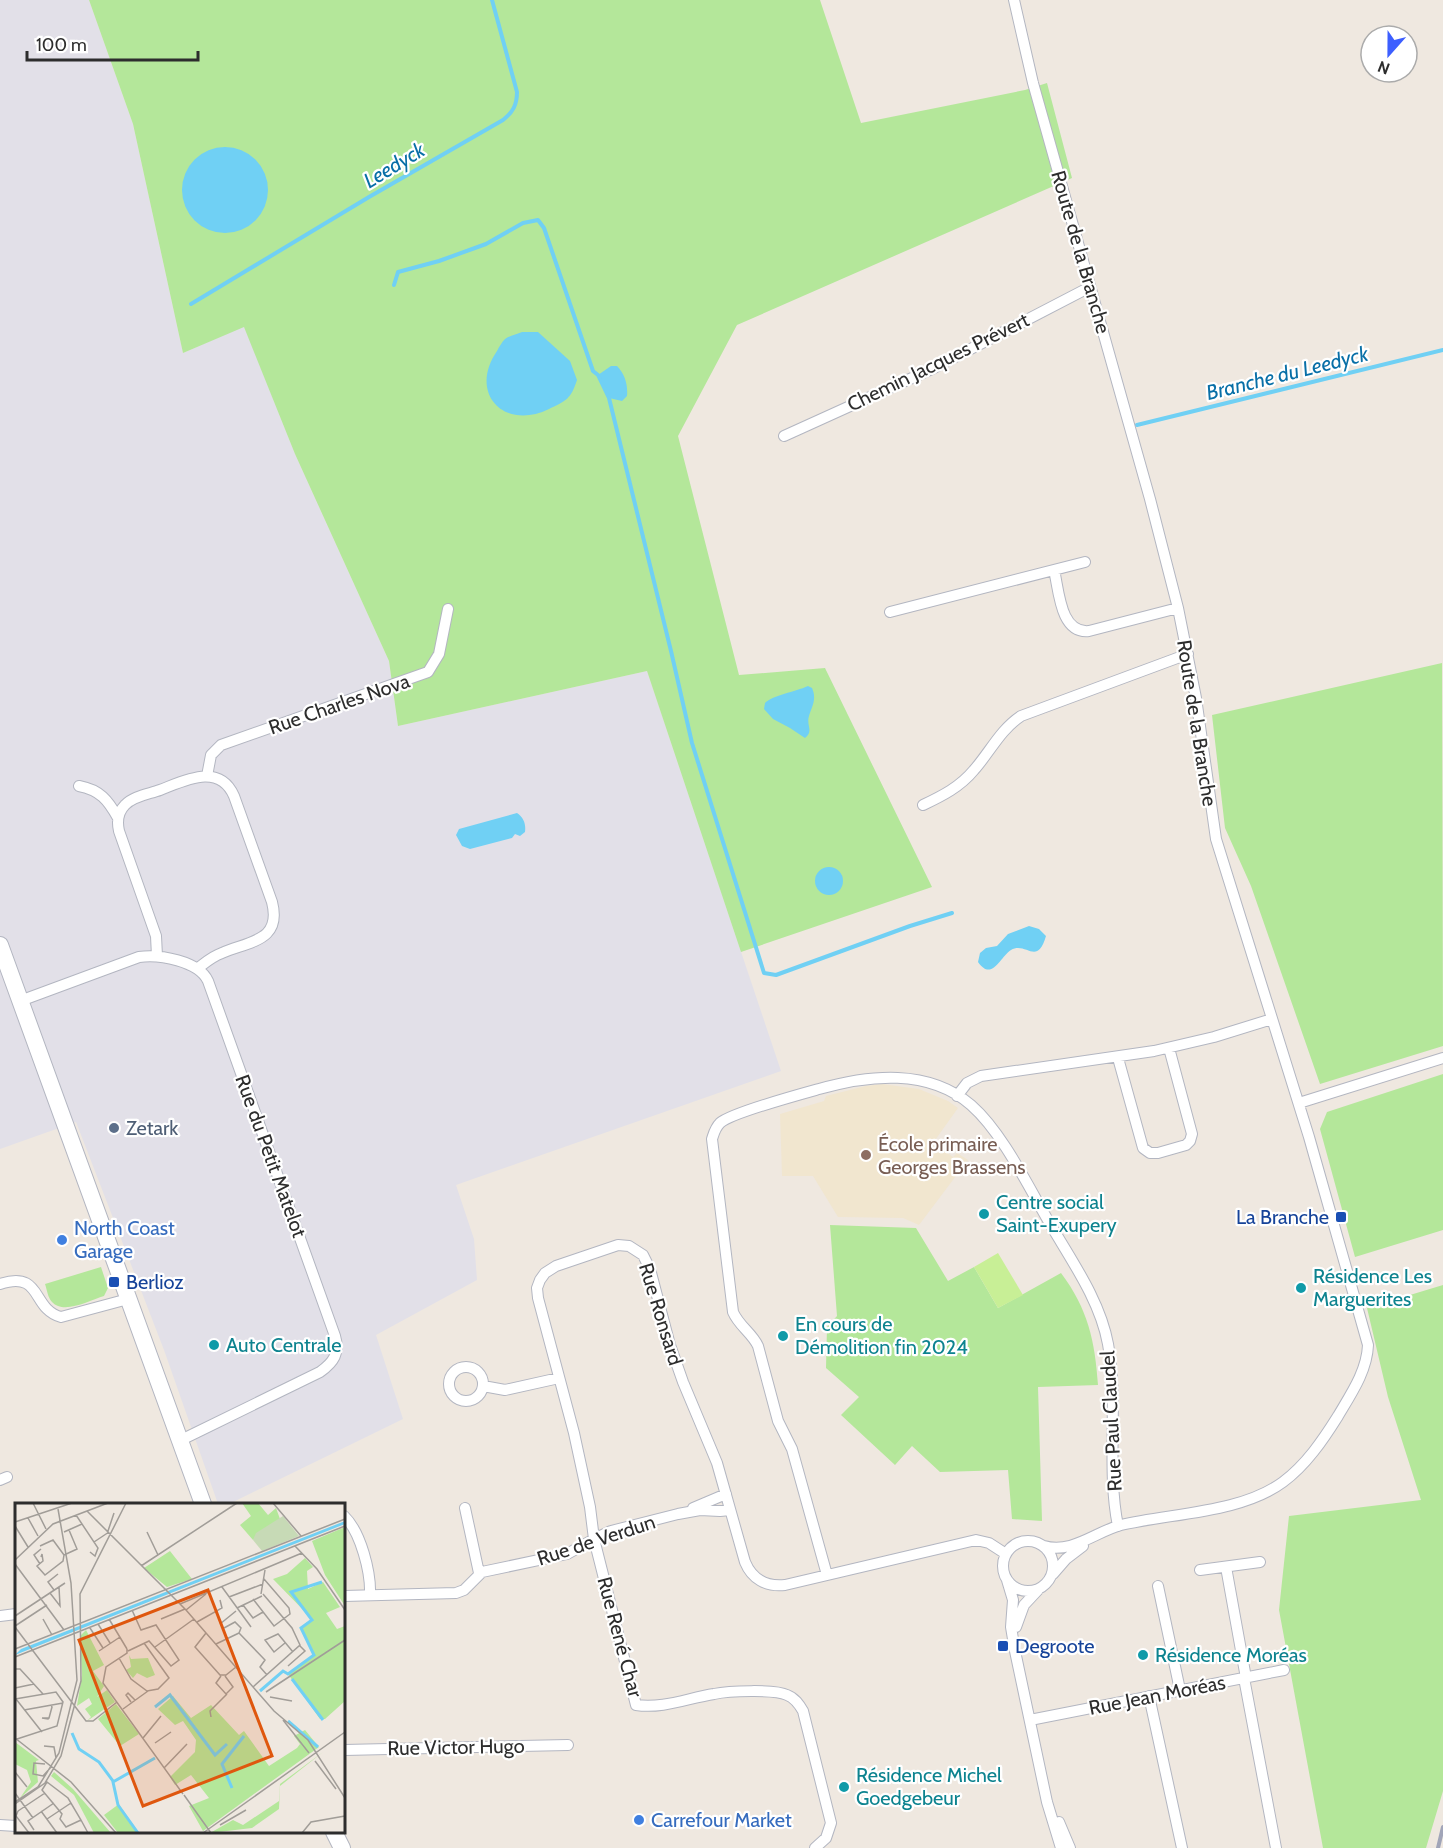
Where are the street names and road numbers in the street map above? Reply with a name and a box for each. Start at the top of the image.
street label: Route de la Branche [1046,168,1116,336]
street label: Chemin Jacques Prévert [843,307,1033,416]
street label: Route de la Branche [1172,638,1222,808]
street label: Rue Charles Nova [265,668,413,739]
street label: Rue du Petit Matelot [230,1071,312,1241]
street label: Rue Ronsard [634,1260,688,1368]
street label: Rue Paul Claudel [1095,1350,1127,1492]
street label: Rue de Verdun [534,1510,658,1570]
street label: Rue René Char [592,1574,648,1701]
street label: Rue Jean Moréas [1087,1670,1227,1720]
street label: Rue Victor Hugo [387,1734,525,1760]

